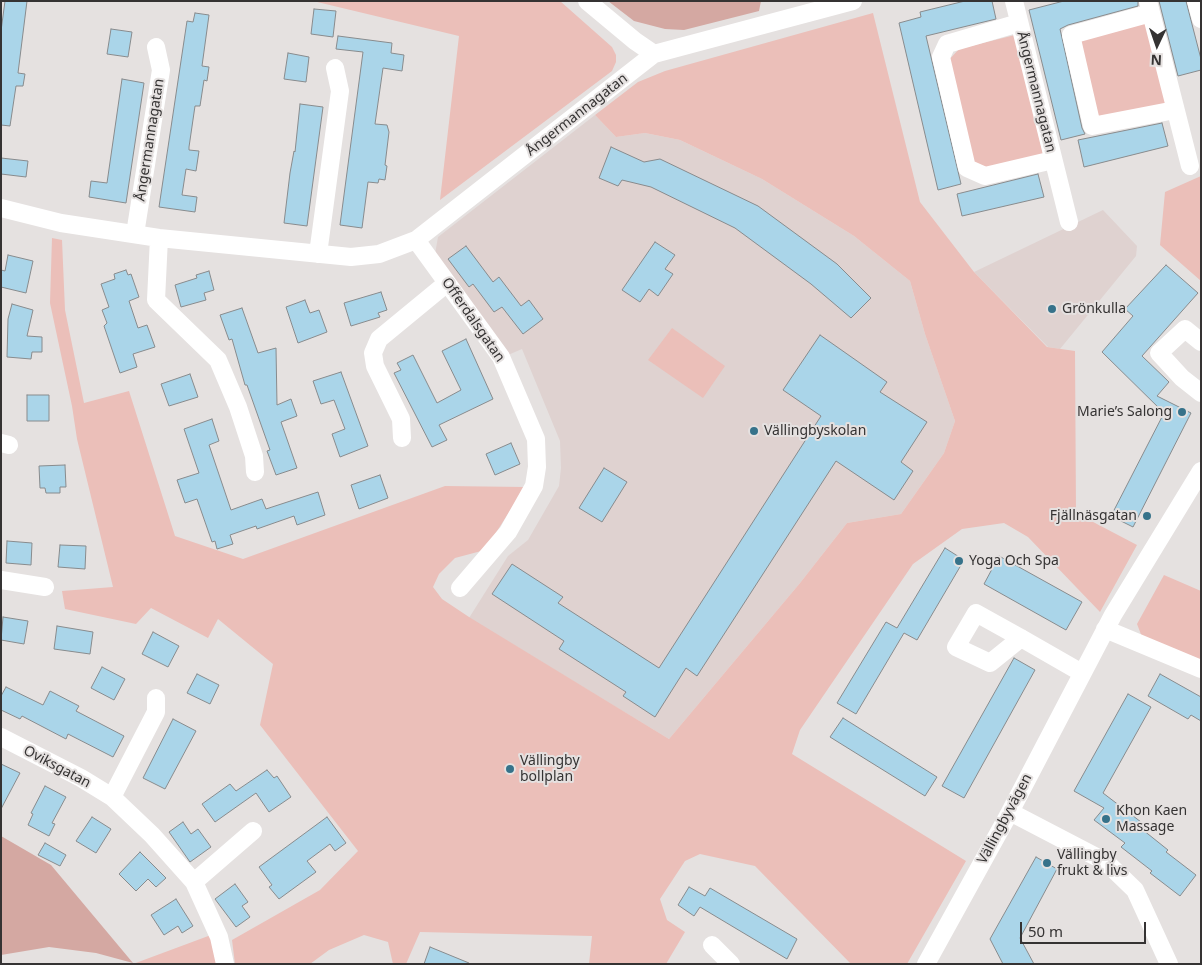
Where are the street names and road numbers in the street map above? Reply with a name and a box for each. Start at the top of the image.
street label: Ångermannagatan [1013,30,1059,154]
street label: Ångermannagatan [523,70,631,160]
street label: Ångermannagatan [132,77,168,203]
street label: Offerdalsgatan [438,275,508,365]
street label: Oviksgatan [20,742,94,792]
street label: Vällingbyvägen [974,771,1036,867]

